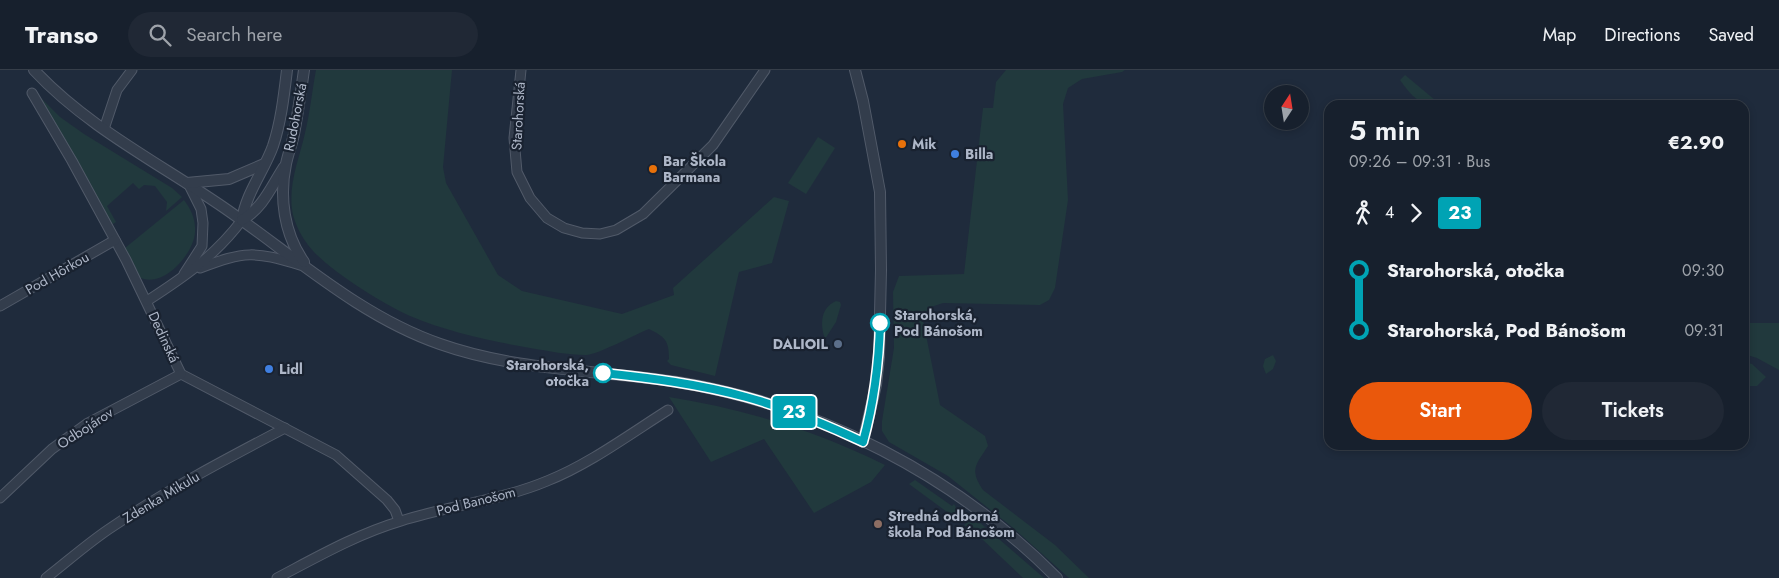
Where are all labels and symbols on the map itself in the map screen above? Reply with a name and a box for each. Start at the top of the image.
street label: Rudohorská [279,81,311,153]
street label: Starohorská [506,81,530,151]
north arrow [1264,85,1309,130]
place label: Mik [912,134,936,154]
marker: Mik [896,138,908,150]
place label: Billa [965,144,993,164]
marker: Billa [949,148,961,160]
place label: Bar Škola Barmana [663,151,726,187]
marker: Bar Škola Barmana [647,163,659,175]
street label: Pod Hôrkou [21,247,93,299]
place label: Starohorská, Pod Bánošom [894,305,983,341]
street label: Dedinská [143,308,185,366]
marker: Starohorská, Pod Bánošom [870,313,890,333]
place label: DALIOIL [773,334,829,354]
marker: DALIOIL [832,338,844,350]
place label: Starohorská, otočka [506,355,589,391]
place label: Lidl [279,359,303,379]
marker: Lidl [263,363,275,375]
marker: Starohorská, otočka [593,363,613,383]
line badge: 23 [772,396,816,428]
street label: Odbojárov [53,402,118,454]
street label: Zdenka Mikulu [119,466,203,528]
street label: Pod Banošom [434,482,518,520]
place label: Stredná odborná škola Pod Bánošom [888,506,1015,542]
marker: Stredná odborná škola Pod Bánošom [872,518,884,530]

